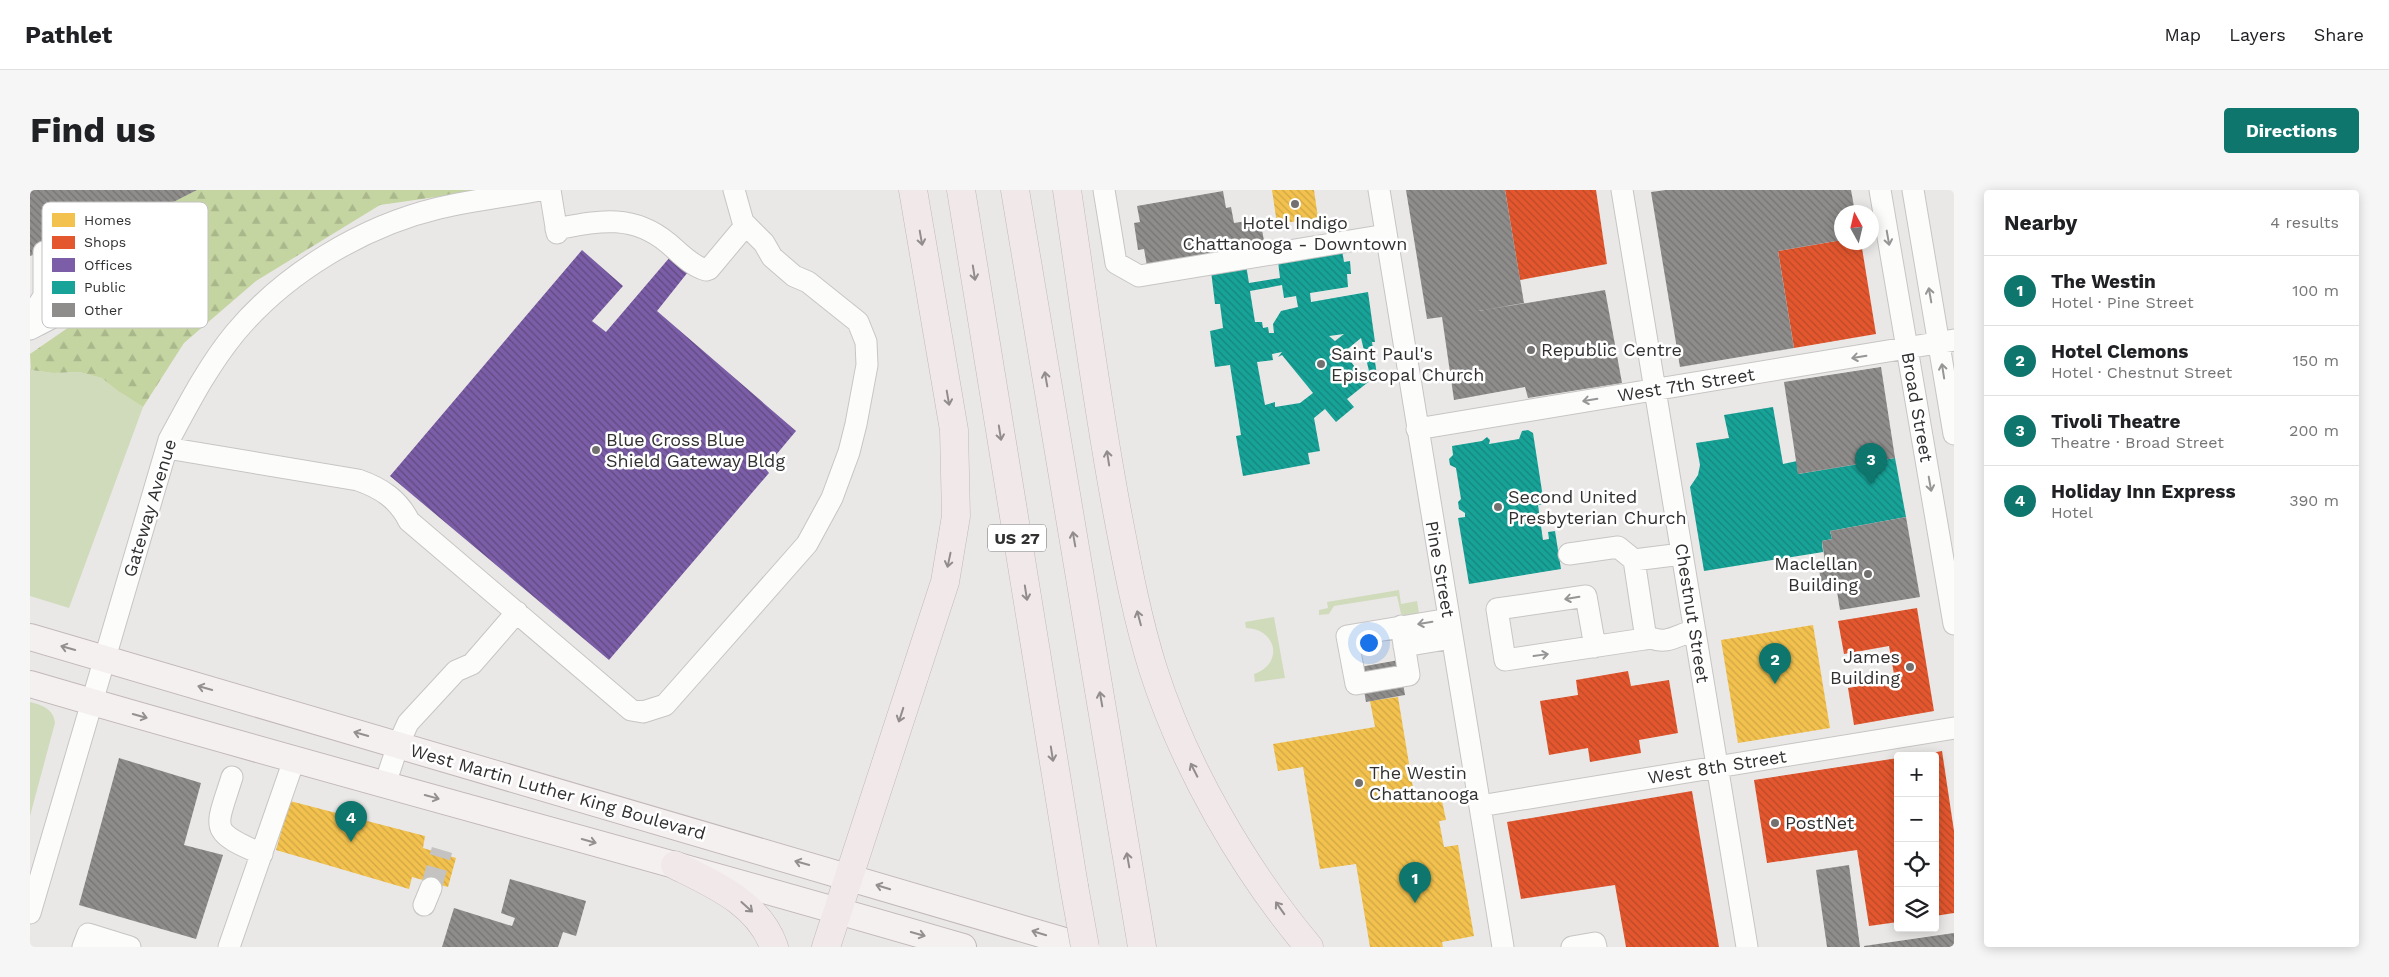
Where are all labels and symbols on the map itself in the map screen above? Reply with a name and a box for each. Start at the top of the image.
marker: Hotel Indigo Chattanooga - Downtown [1289,198,1301,210]
legend [42,202,208,328]
north arrow [1834,205,1879,250]
text: Homes [84,212,131,228]
place label: Hotel Indigo Chattanooga - Downtown [1183,212,1407,254]
one-way arrow [916,230,926,246]
one-way arrow [1884,230,1894,246]
text: Shops [84,234,126,250]
text: Offices [84,257,133,273]
one-way arrow [970,264,980,280]
text: Public [84,279,126,295]
one-way arrow [1925,287,1935,303]
text: Other [84,302,123,318]
place label: Republic Centre [1541,339,1682,360]
place label: Saint Paul's Episcopal Church [1331,343,1484,385]
marker: Republic Centre [1525,344,1537,356]
street label: Broad Street [1897,350,1938,464]
one-way arrow [1852,352,1868,362]
marker: Saint Paul's Episcopal Church [1315,358,1327,370]
street label: West 7th Street [1616,363,1756,406]
one-way arrow [1938,363,1948,379]
one-way arrow [1041,371,1051,387]
one-way arrow [944,390,954,406]
one-way arrow [1582,396,1598,406]
one-way arrow [996,425,1006,441]
place label: Blue Cross Blue Shield Gateway Bldg [606,429,785,471]
street label: Gateway Avenue [119,436,180,579]
pin: 3 [1855,443,1887,484]
marker: Blue Cross Blue Shield Gateway Bldg [590,444,602,456]
one-way arrow [1102,451,1112,467]
one-way arrow [1925,475,1935,491]
place label: Second United Presbyterian Church [1508,486,1687,528]
marker: Second United Presbyterian Church [1492,501,1504,513]
street label: Pine Street [1422,519,1459,619]
road number: US 27 [988,524,1046,552]
one-way arrow [1068,531,1078,547]
street label: Chestnut Street [1671,542,1714,685]
one-way arrow [944,551,953,567]
place label: Maclellan Building [1774,553,1858,595]
marker: Maclellan Building [1862,568,1874,580]
one-way arrow [1022,585,1032,601]
one-way arrow [1564,593,1580,603]
one-way arrow [1134,610,1144,626]
one-way arrow [1417,618,1433,628]
your location [1356,630,1382,656]
one-way arrow [60,643,76,653]
pin: 2 [1759,643,1791,684]
place label: James Building [1830,646,1900,688]
one-way arrow [1533,649,1549,659]
marker: James Building [1904,661,1916,673]
one-way arrow [197,683,213,693]
one-way arrow [1095,692,1105,708]
one-way arrow [896,707,906,723]
one-way arrow [131,711,147,721]
one-way arrow [353,729,369,738]
street label: West Martin Luther King Boulevard [408,739,708,844]
street label: West 8th Street [1646,745,1788,788]
one-way arrow [1048,746,1058,762]
place label: The Westin Chattanooga [1369,762,1479,804]
one-way arrow [1189,763,1198,778]
marker: The Westin Chattanooga [1353,777,1365,789]
one-way arrow [424,792,440,802]
pin: 4 [335,801,367,842]
place label: PostNet [1785,812,1855,833]
marker: PostNet [1769,817,1781,829]
one-way arrow [580,836,596,846]
one-way arrow [1122,852,1132,868]
one-way arrow [795,857,811,867]
pin: 1 [1399,862,1431,903]
one-way arrow [875,881,891,891]
one-way arrow [740,901,753,913]
one-way arrow [1275,901,1285,915]
one-way arrow [1031,928,1047,938]
one-way arrow [910,929,926,939]

